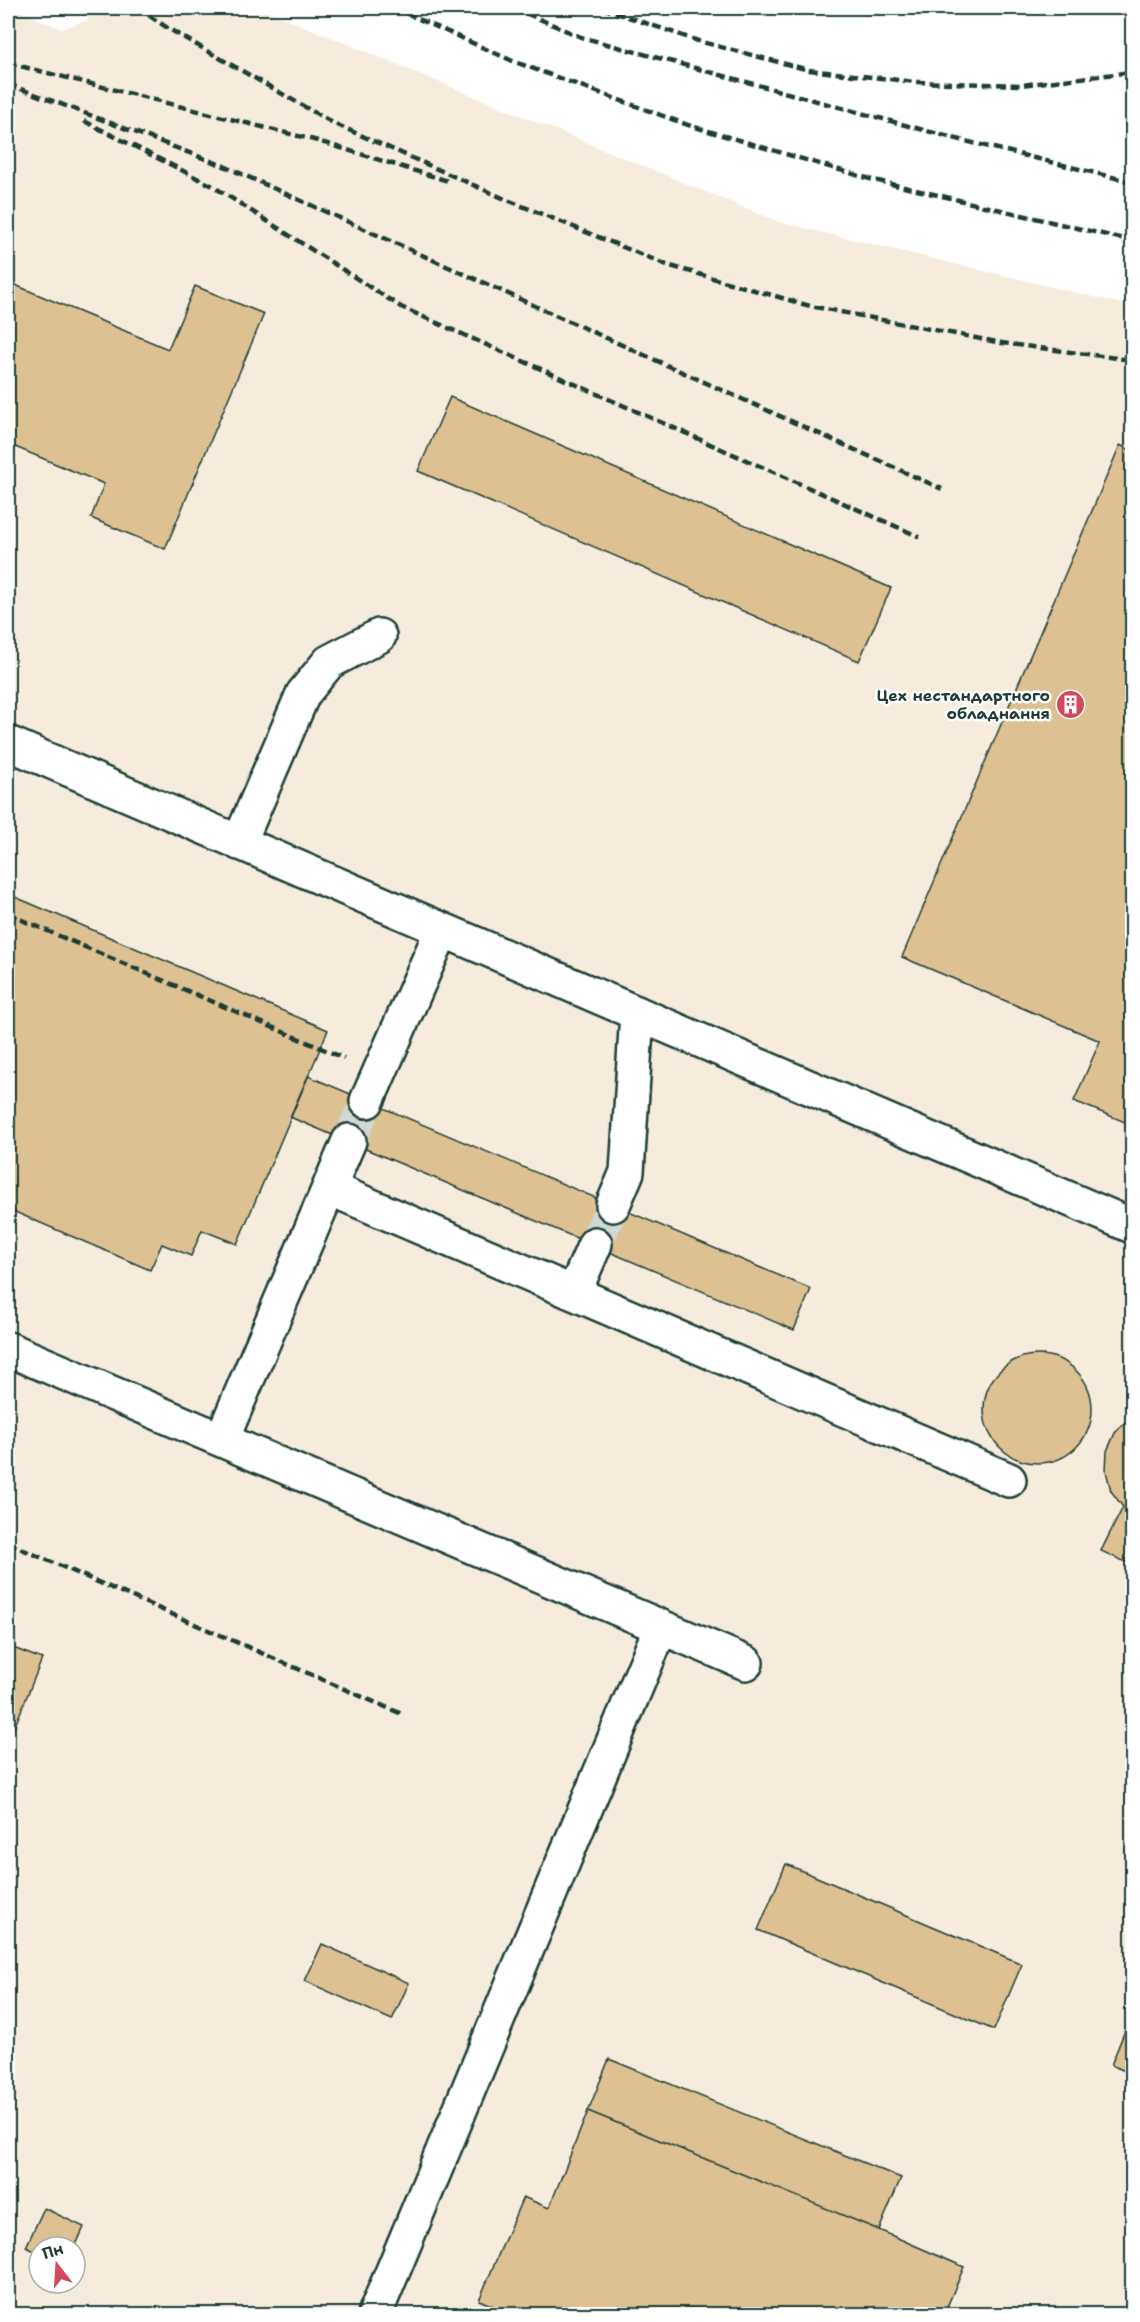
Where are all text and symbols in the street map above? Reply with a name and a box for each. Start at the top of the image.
place label: Цех нестандартного обладнання [877,685,1050,724]
building icon: Цех нестандартного обладнання [1055,688,1087,720]
north arrow [27,2235,87,2295]
text: Пн [40,2238,66,2264]

